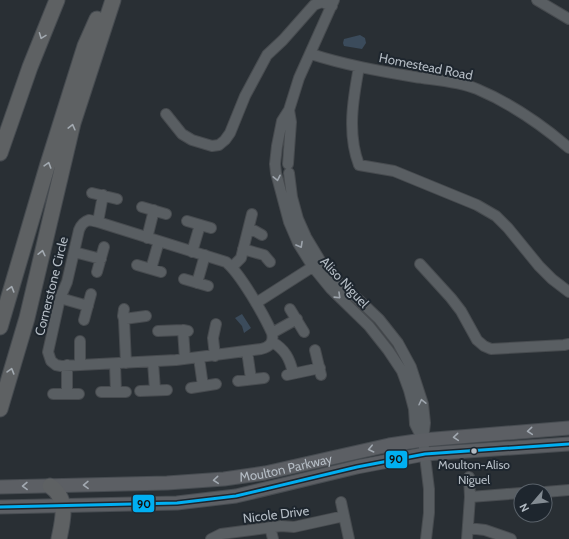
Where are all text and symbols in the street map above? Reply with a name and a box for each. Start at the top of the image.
one-way arrow [39,32,47,39]
street label: Homestead Road [378,49,474,83]
one-way arrow [67,124,76,131]
one-way arrow [43,161,52,168]
one-way arrow [272,175,280,181]
street label: Cornerstone Circle [31,234,71,337]
one-way arrow [295,241,302,248]
one-way arrow [37,250,46,257]
street label: Aliso Niguel [317,253,373,311]
one-way arrow [6,286,15,293]
one-way arrow [333,292,341,299]
one-way arrow [6,368,15,375]
one-way arrow [418,398,426,405]
one-way arrow [527,426,533,435]
one-way arrow [453,432,459,441]
one-way arrow [367,445,374,453]
marker: Moulton-Aliso Niguel [469,446,479,456]
street label: Moulton Parkway [238,450,334,485]
line badge: 90 [385,450,408,469]
text: 90 [389,452,403,466]
place label: Moulton-Aliso Niguel [438,457,510,487]
one-way arrow [213,475,219,484]
one-way arrow [83,481,89,489]
one-way arrow [22,482,28,490]
north arrow [513,483,553,523]
line badge: 90 [132,494,155,513]
text: 90 [137,497,151,511]
text: N [516,501,532,514]
street label: Nicole Drive [242,502,310,526]

